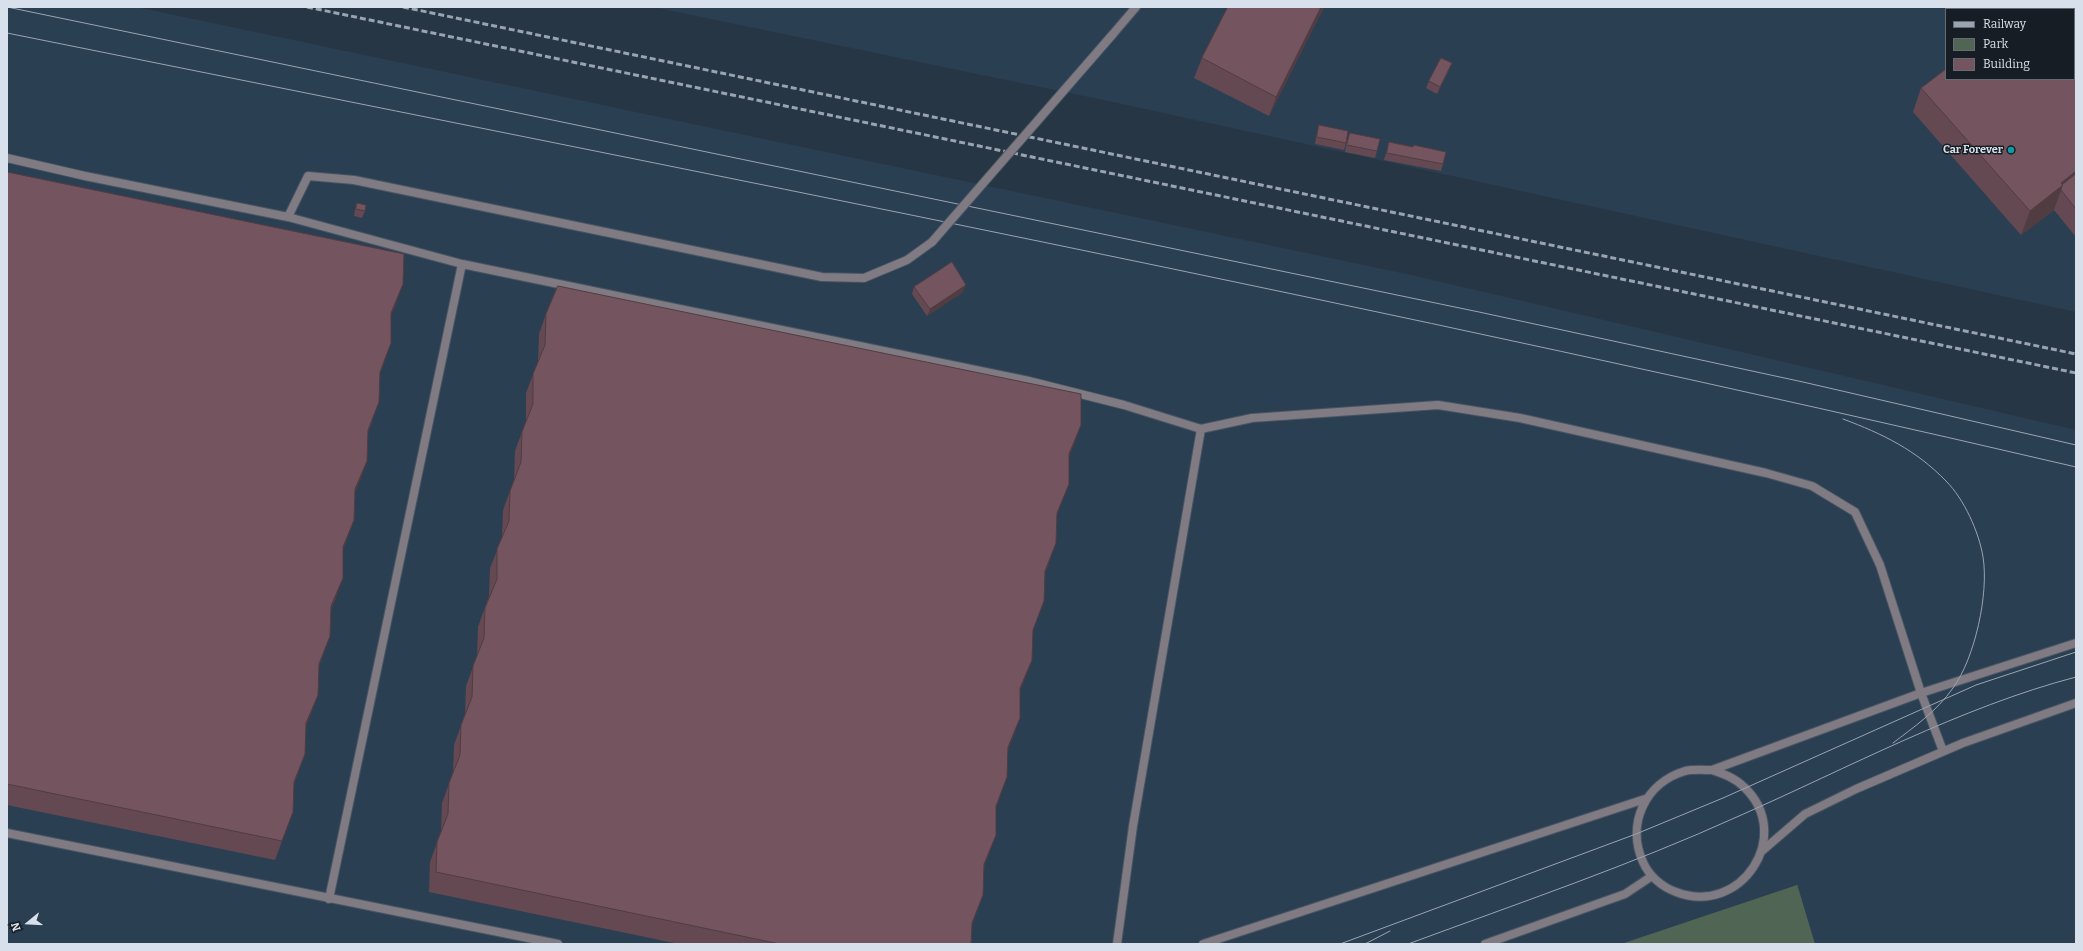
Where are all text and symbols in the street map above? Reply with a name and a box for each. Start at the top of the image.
legend [1945,8,2075,80]
text: Railway [1983,17,2026,31]
text: Park [1983,37,2008,51]
text: Building [1983,57,2030,71]
place label: Car Forever [1943,143,2003,157]
marker: Car Forever [2006,145,2016,155]
north arrow [8,903,48,943]
text: N [9,921,24,933]

